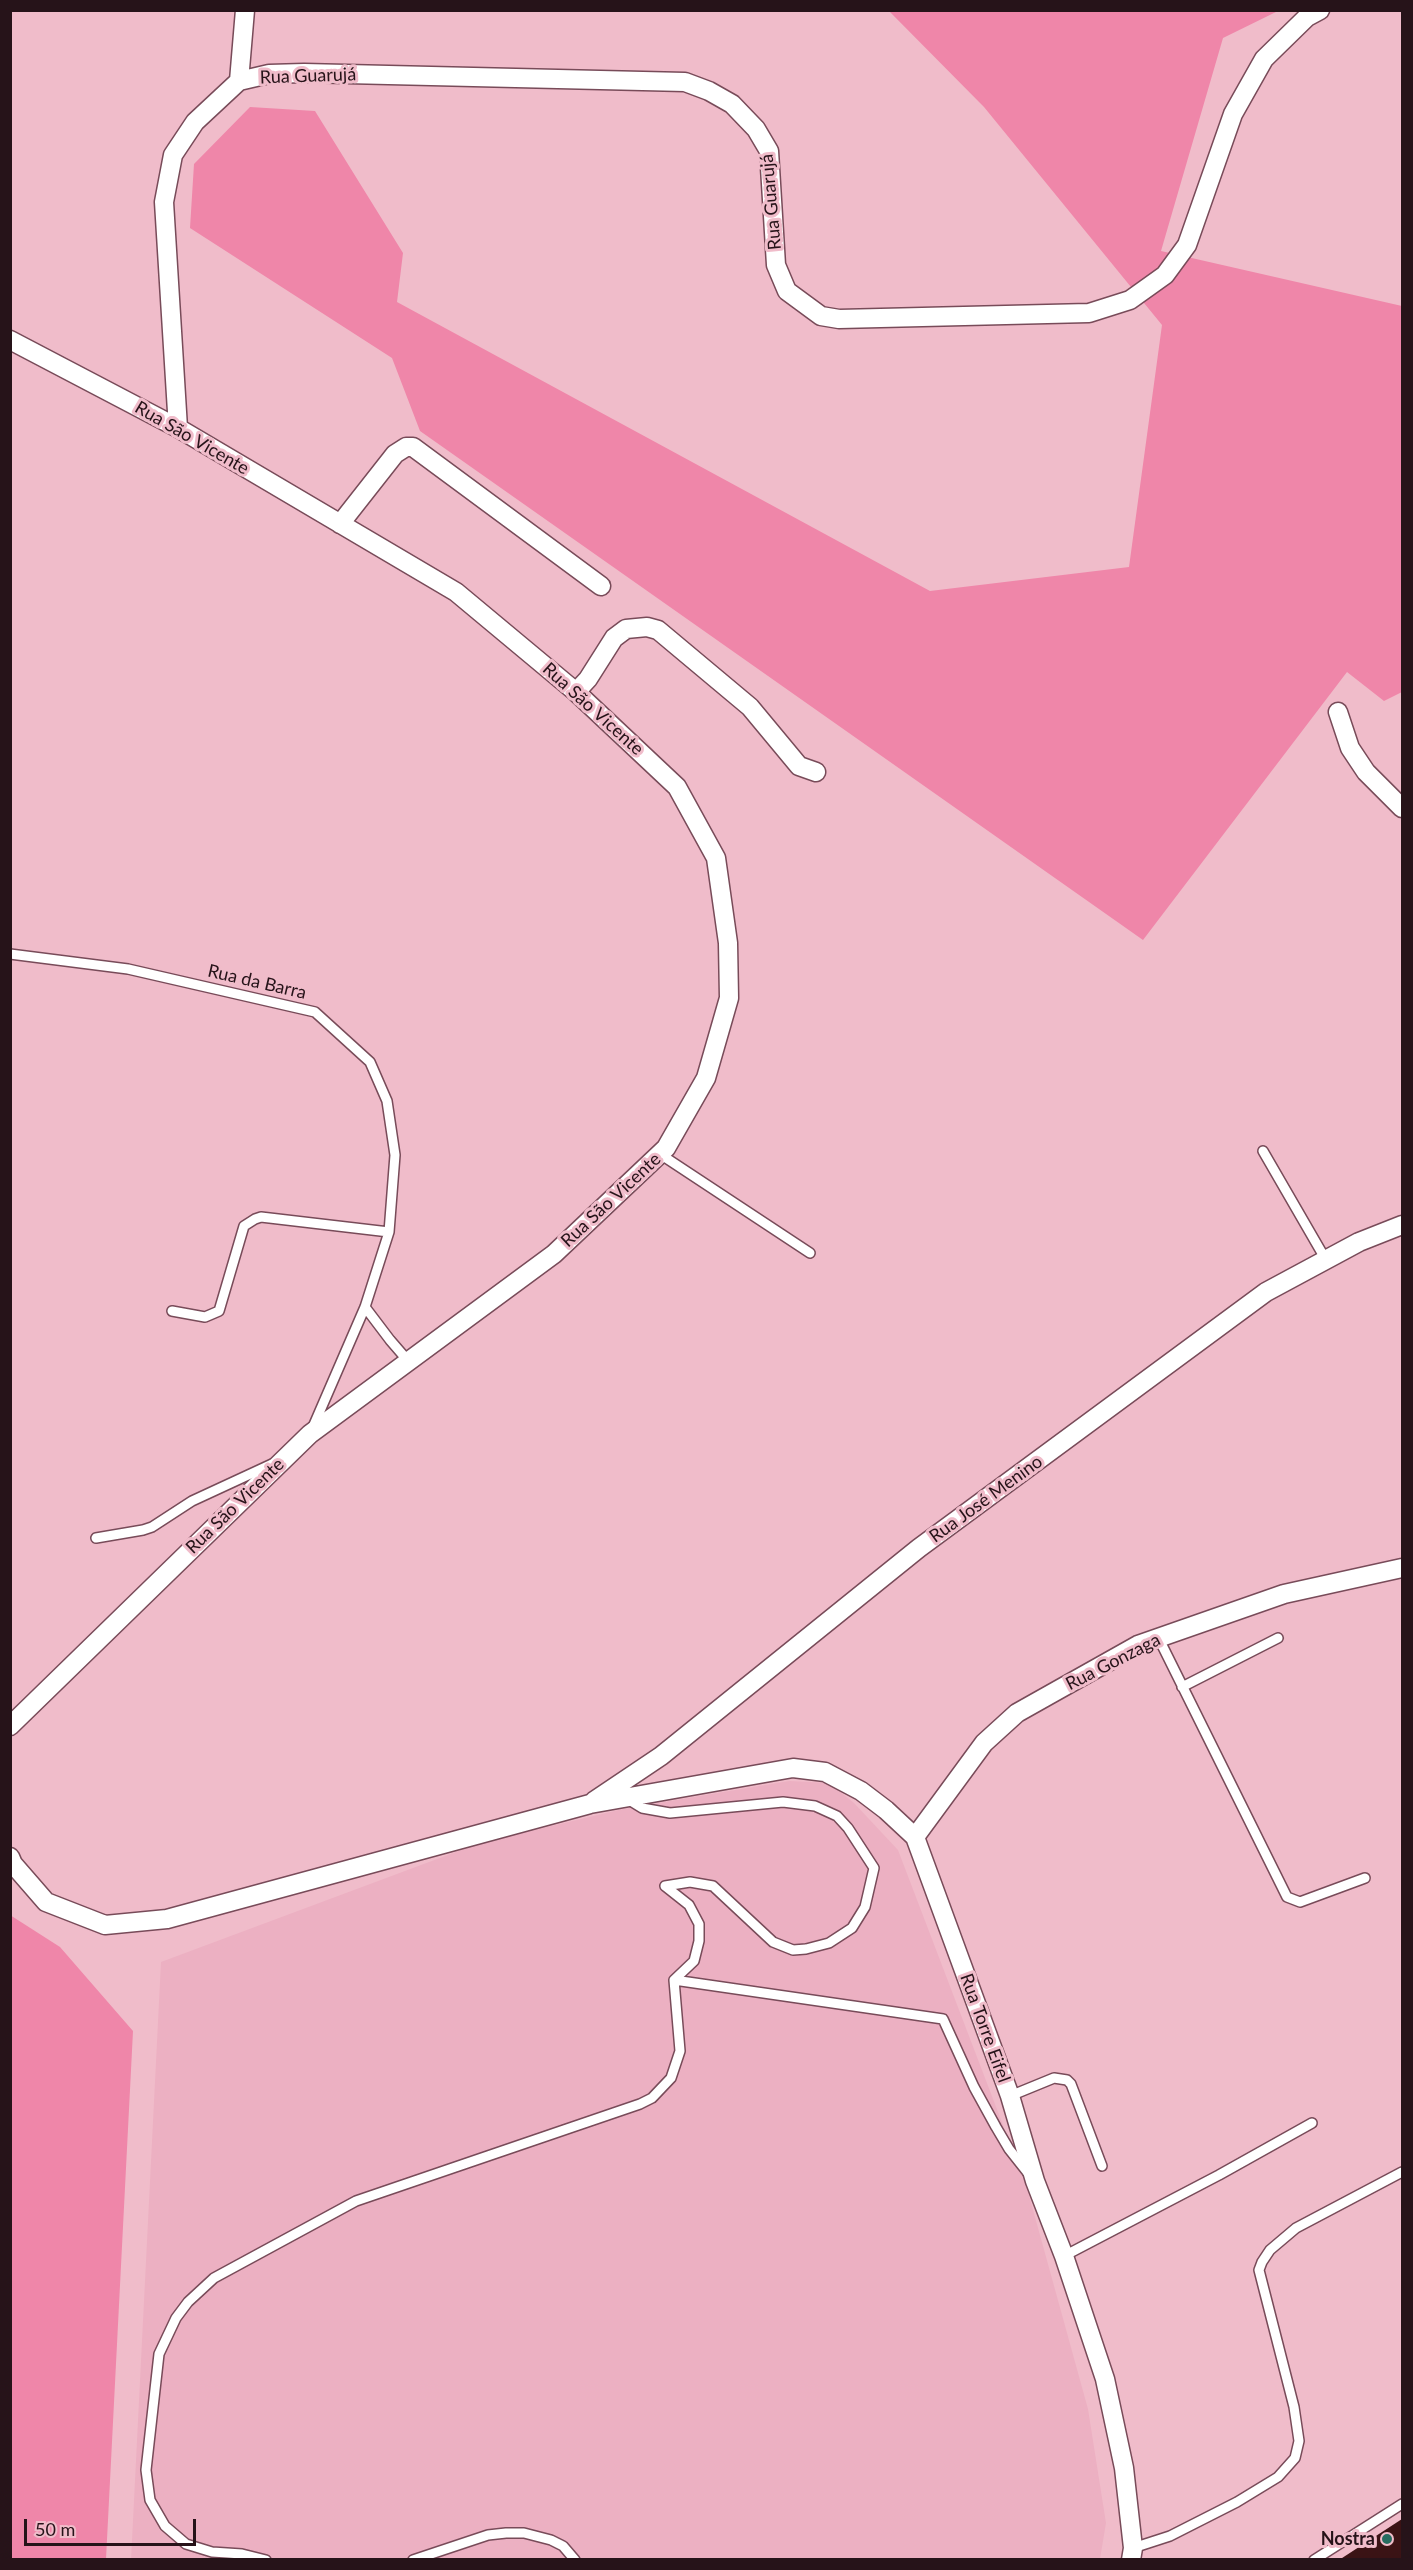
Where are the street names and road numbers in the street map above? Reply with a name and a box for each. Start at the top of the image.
street label: Rua Guarujá [259,64,357,88]
street label: Rua Guarujá [756,153,786,251]
street label: Rua São Vicente [131,397,253,479]
street label: Rua São Vicente [538,658,648,760]
street label: Rua da Barra [206,960,308,1004]
street label: Rua São Vicente [557,1148,665,1252]
street label: Rua José Menino [925,1451,1047,1547]
street label: Rua São Vicente [181,1454,289,1558]
street label: Rua Gonzaga [1062,1629,1164,1695]
street label: Rua Torre Eifel [955,1971,1015,2085]

